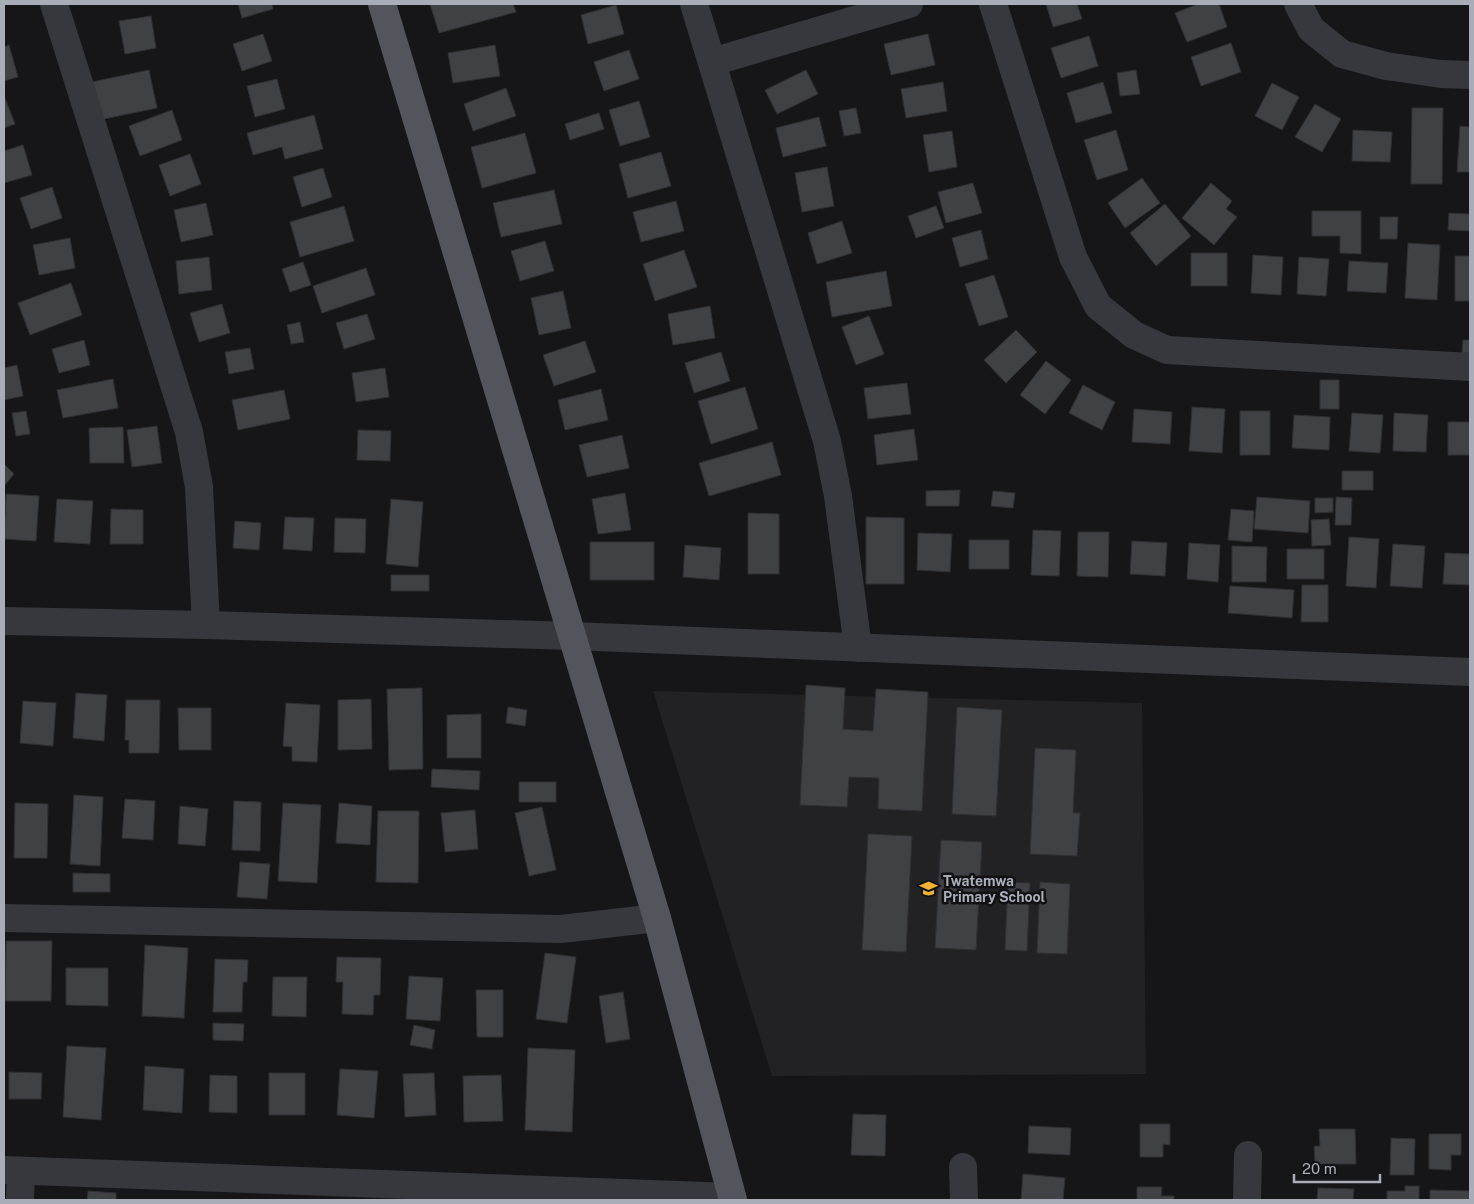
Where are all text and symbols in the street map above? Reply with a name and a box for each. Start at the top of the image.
place label: Twatemwa Primary School [943,873,1046,905]
school or university icon: Twatemwa Primary School [919,879,939,899]
scale bar [1294,1152,1380,1184]
text: 20 m [1302,1160,1337,1177]

